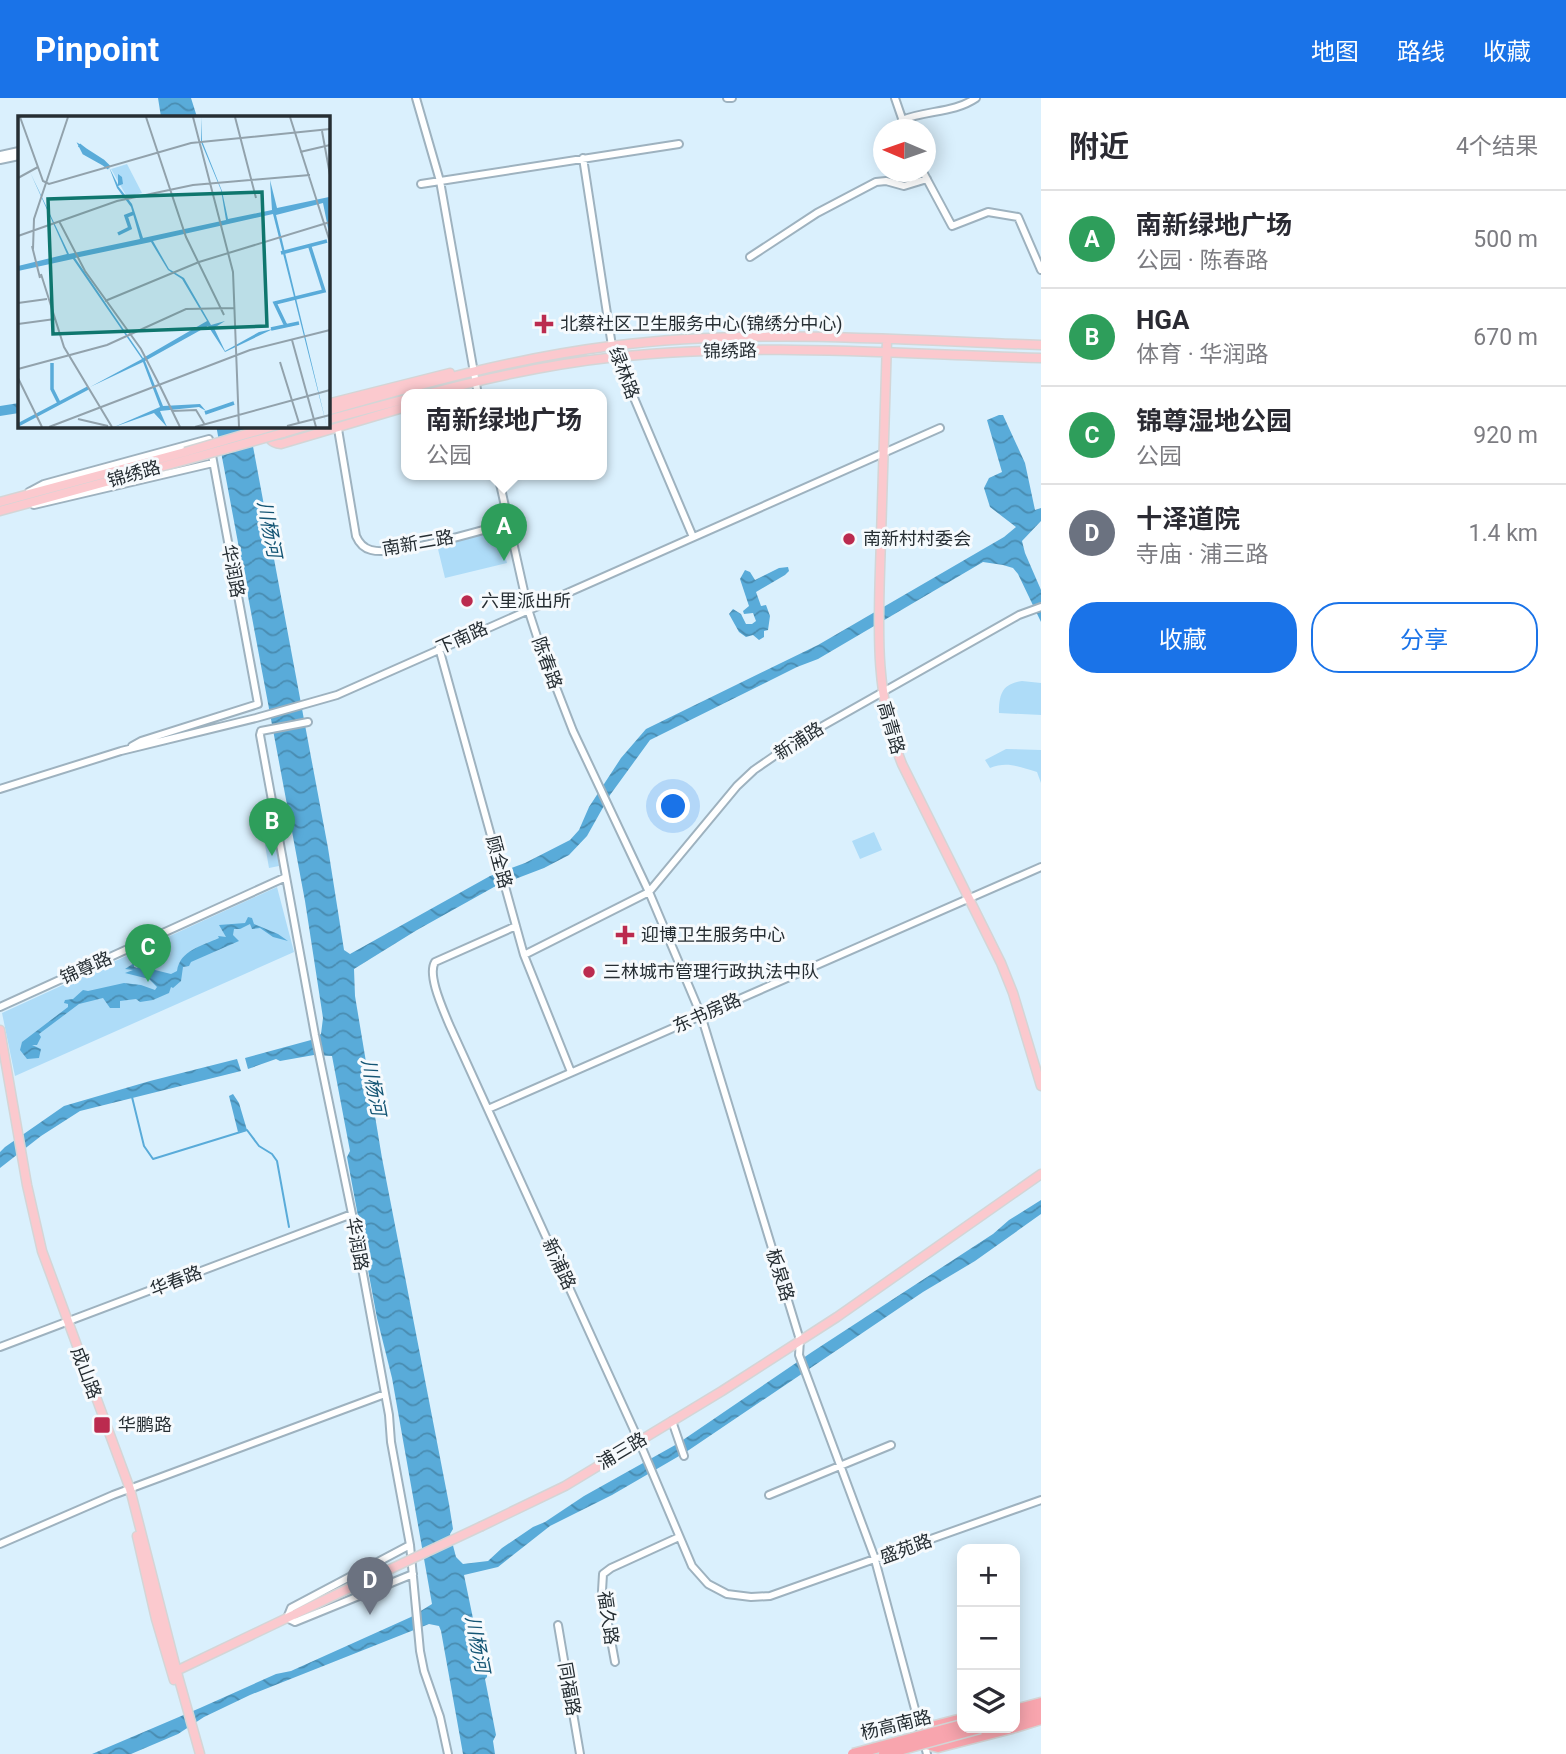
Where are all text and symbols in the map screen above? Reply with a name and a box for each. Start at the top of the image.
text: Pinpoint [35,30,159,69]
text: 地图 [1311,38,1359,66]
text: 路线 [1397,38,1445,66]
text: 收藏 [1483,38,1531,66]
inset map [18,116,329,427]
north arrow [873,119,936,182]
text: 附近 [1069,129,1129,164]
text: 4个结果 [1456,133,1538,160]
text: 南新绿地广场 [1136,210,1292,240]
text: A [1084,226,1100,253]
text: 500 m [1473,226,1538,253]
text: 公园 · 陈春路 [1136,247,1268,274]
text: HGA [1136,305,1190,335]
place label: 北蔡社区卫生服务中心(锦绣分中心) [560,313,842,335]
marker: 北蔡社区卫生服务中心(锦绣分中心) [534,314,554,334]
text: B [1085,324,1099,351]
text: 670 m [1473,324,1538,351]
street label: 锦绣路 [703,340,757,361]
text: 体育 · 华润路 [1136,341,1268,368]
street label: 绿林路 [605,344,644,402]
popup [401,389,607,480]
text: 南新绿地广场 [426,405,582,435]
text: 锦尊湿地公园 [1136,406,1292,436]
text: C [1084,422,1100,449]
text: 920 m [1473,422,1538,449]
text: 公园 [426,442,472,469]
text: 公园 [1136,443,1182,470]
street label: 锦绣路 [105,456,163,491]
water label: 川杨河 [253,499,287,563]
pin: A [481,503,527,561]
text: 十泽道院 [1136,504,1240,534]
text: D [1085,520,1099,547]
text: 1.4 km [1469,520,1538,547]
street label: 南新二路 [381,526,455,559]
place label: 南新村村委会 [863,528,971,549]
marker: 南新村村委会 [841,531,857,547]
text: 寺庙 · 浦三路 [1136,541,1268,568]
street label: 华润路 [218,542,249,599]
place label: 六里派出所 [481,590,571,611]
marker: 六里派出所 [459,593,475,609]
button: 收藏 [1069,602,1297,673]
button: 分享 [1311,602,1538,673]
street label: 下南路 [433,617,491,658]
street label: 陈春路 [528,634,567,692]
street label: 高青路 [874,699,909,757]
street label: 新浦路 [770,717,827,764]
your location [656,789,690,823]
pin: B [249,798,295,856]
street label: 顾全路 [482,833,517,891]
pin: C [125,924,171,982]
place label: 迎博卫生服务中心 [641,924,785,945]
marker: 迎博卫生服务中心 [615,925,635,945]
street label: 锦尊路 [57,947,115,988]
place label: 三林城市管理行政执法中队 [603,961,819,982]
marker: 三林城市管理行政执法中队 [581,964,597,980]
street label: 东书房路 [670,988,744,1037]
water label: 川杨河 [357,1057,391,1121]
street label: 华润路 [342,1216,373,1272]
street label: 新浦路 [539,1235,580,1293]
street label: 板泉路 [763,1246,798,1304]
street label: 华春路 [147,1261,205,1300]
street label: 成山路 [67,1344,106,1402]
place label: 华鹏路 [118,1414,172,1435]
marker: 华鹏路 [92,1415,112,1435]
street label: 浦三路 [593,1428,650,1473]
street label: 盛苑路 [877,1529,935,1568]
map controls [957,1544,1020,1733]
button: + [957,1544,1020,1607]
pin: D [347,1557,393,1615]
street label: 福久路 [594,1590,623,1646]
button: − [957,1607,1020,1670]
water label: 川杨河 [461,1614,495,1678]
street label: 同福路 [554,1661,585,1717]
button: layers [957,1670,1020,1733]
street label: 杨高南路 [858,1706,933,1743]

